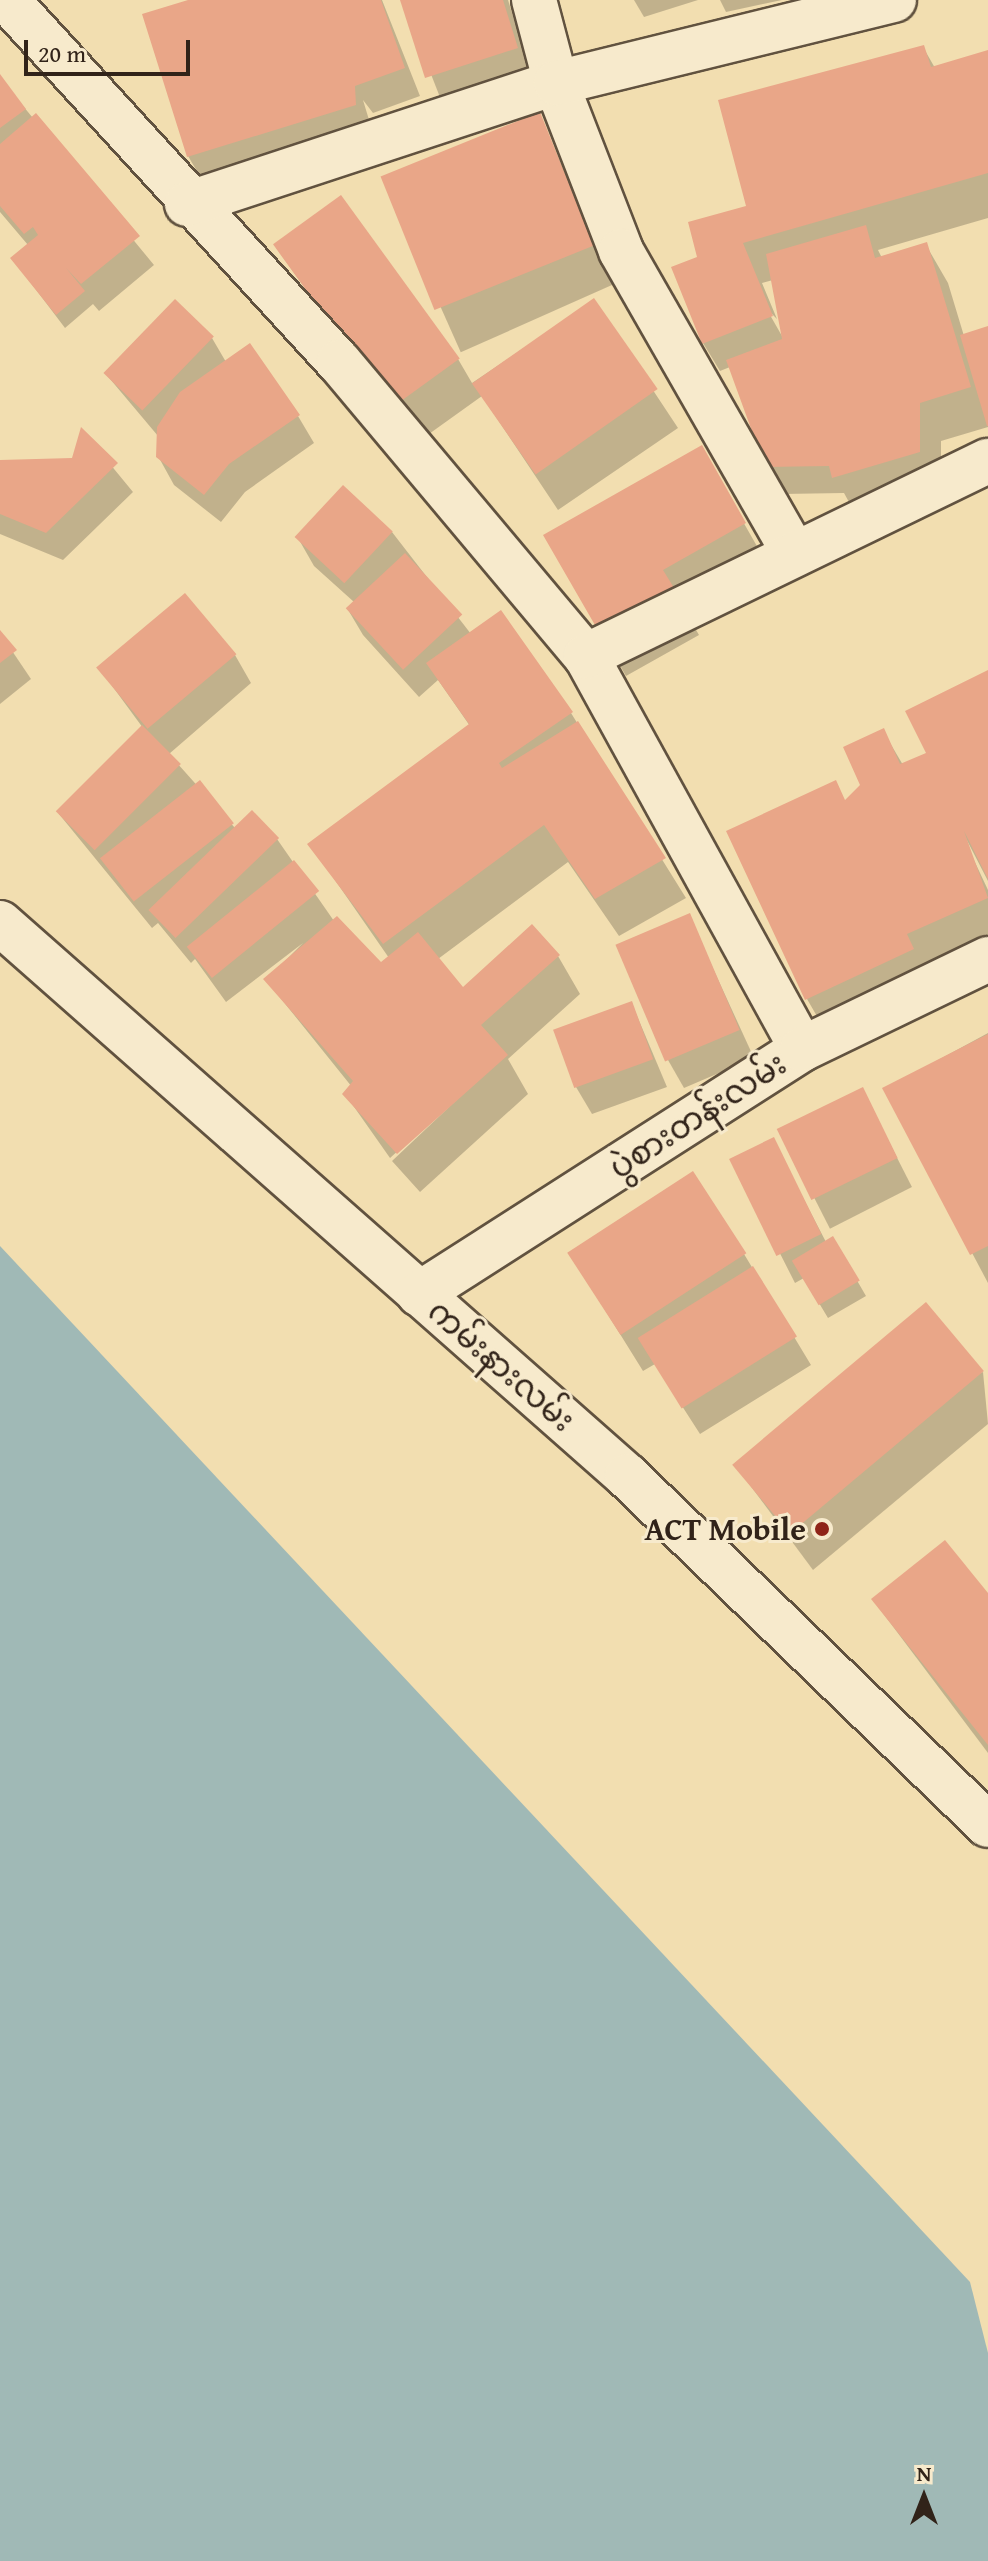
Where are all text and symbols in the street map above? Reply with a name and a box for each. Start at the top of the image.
scale bar [28,24,194,74]
text: 20 m [38,36,86,71]
street label: ပွဲစားတန်းလမ်း [602,1045,794,1187]
street label: ကမ်းနားလမ်း [420,1292,582,1440]
place label: ACT Mobile [644,1510,806,1548]
marker: ACT Mobile [813,1520,831,1538]
north arrow [884,2457,964,2537]
text: N [917,2457,931,2489]

